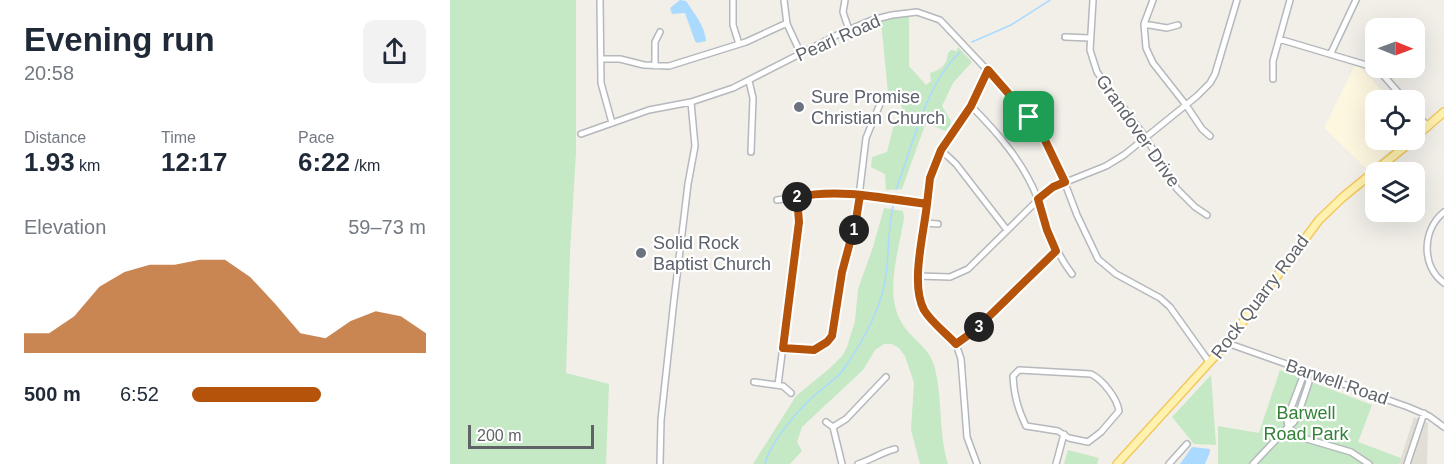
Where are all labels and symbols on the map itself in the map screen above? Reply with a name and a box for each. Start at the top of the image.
street label: Pearl Road [793,11,883,65]
north arrow [1365,18,1425,78]
street label: Grandover Drive [1092,71,1184,191]
place label: Sure Promise Christian Church [811,87,945,128]
pin [1003,91,1054,142]
marker: Sure Promise Christian Church [792,100,806,114]
pin: 2 [782,182,812,212]
pin: 1 [839,215,869,245]
street label: Rock Quarry Road [1207,231,1313,363]
place label: Solid Rock Baptist Church [653,233,771,274]
marker: Solid Rock Baptist Church [634,246,648,260]
pin: 3 [964,312,994,342]
street label: Barwell Road [1283,355,1391,409]
park label: Barwell Road Park [1263,403,1350,444]
scale bar [468,422,594,450]

